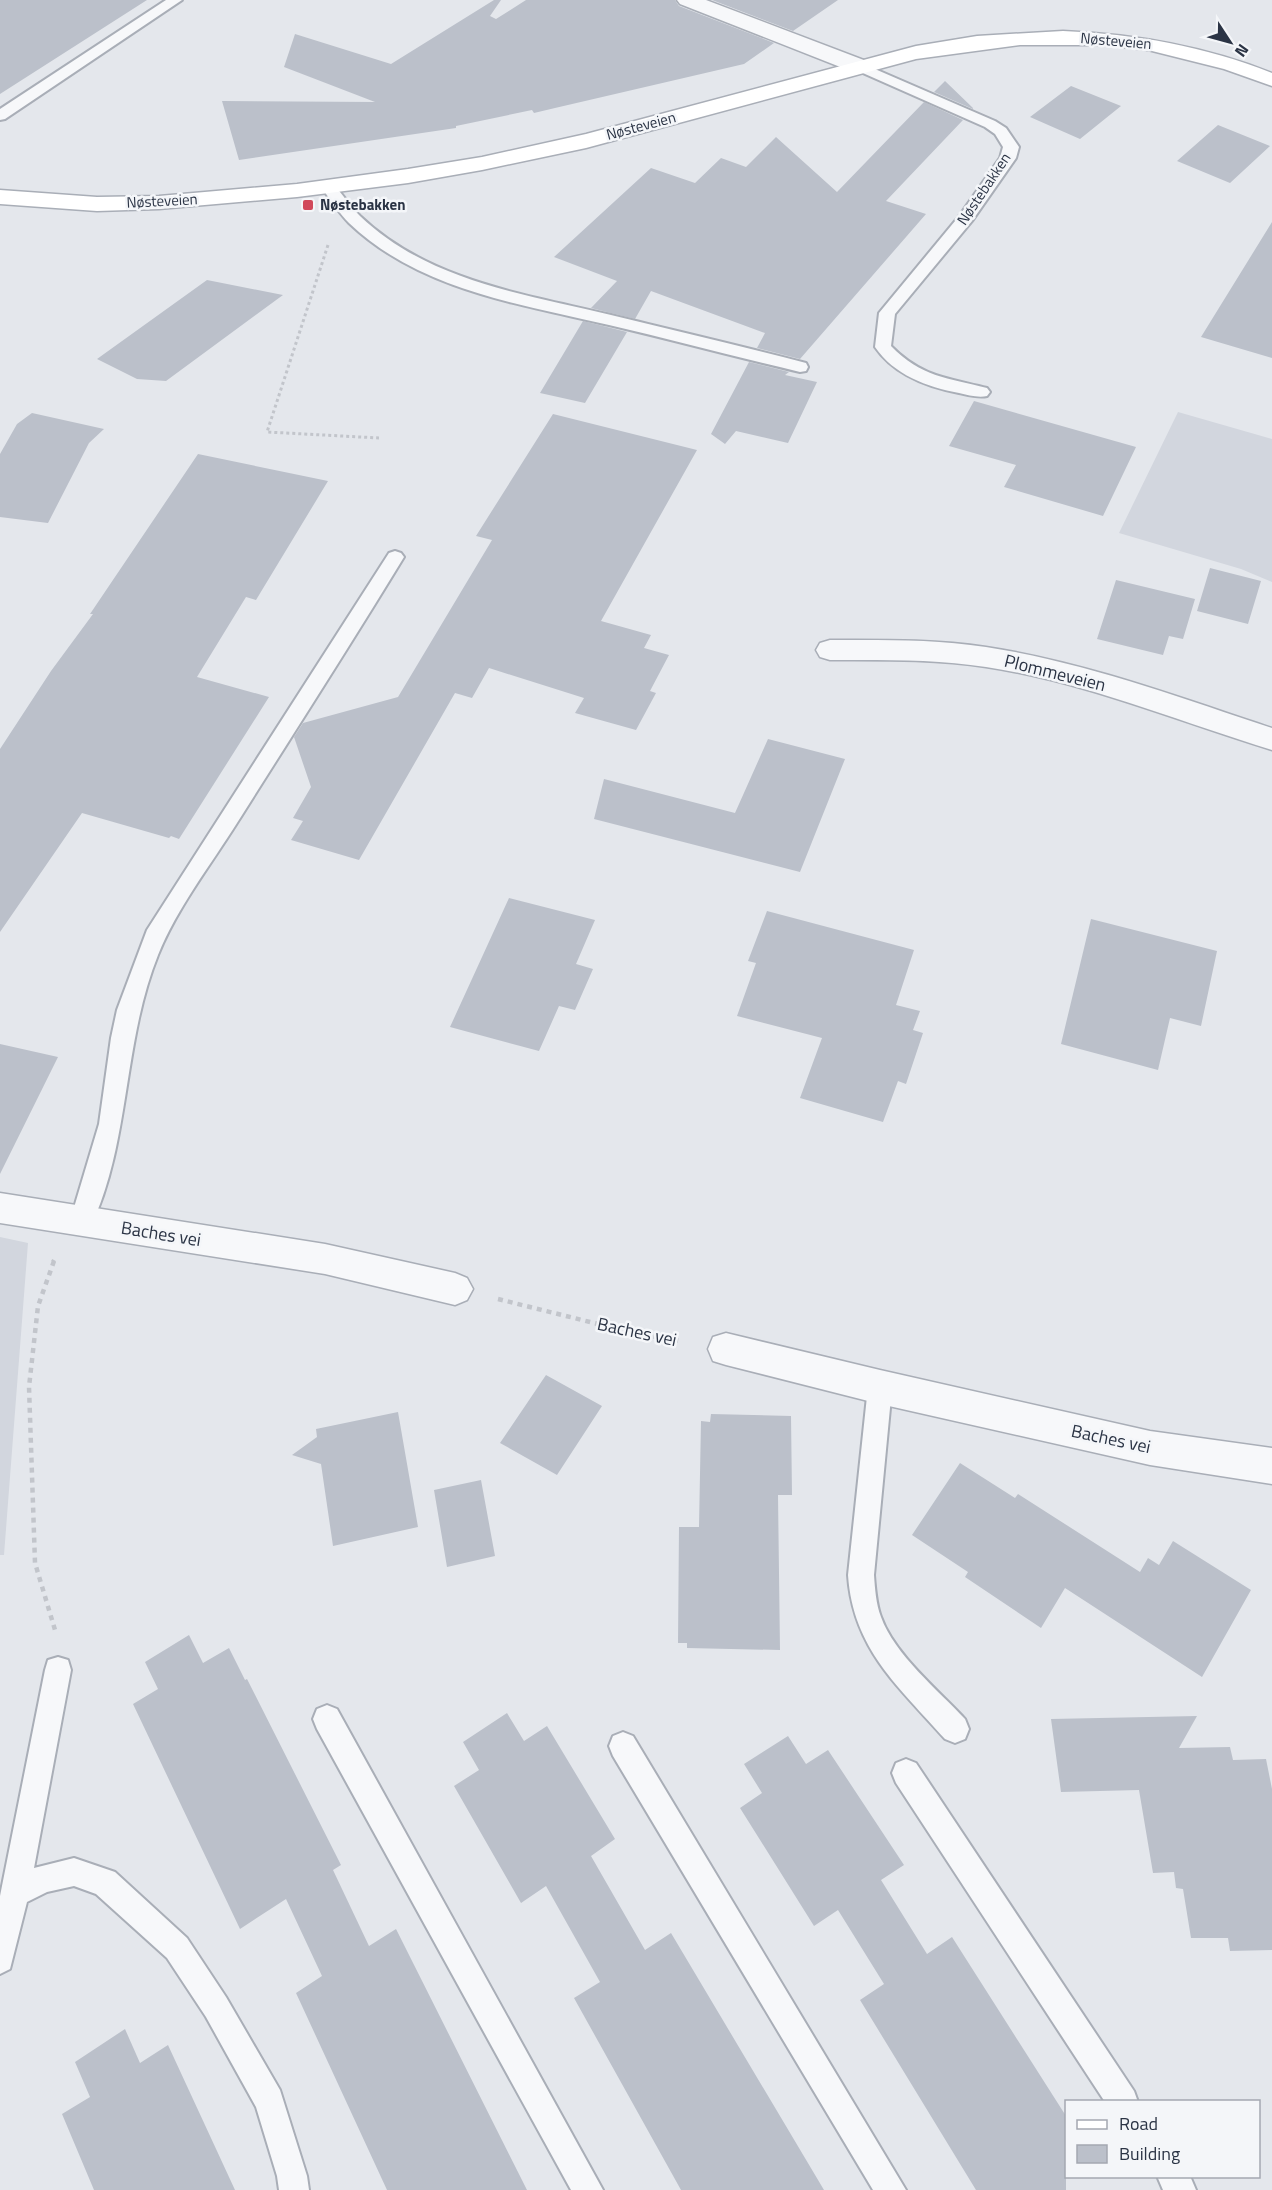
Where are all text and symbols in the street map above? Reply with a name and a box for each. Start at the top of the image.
north arrow [1200,12,1260,72]
street label: Nøsteveien [1080,26,1153,55]
text: N [1229,39,1255,62]
street label: Nøsteveien [603,105,678,146]
street label: Nøstebakken [951,148,1016,230]
street label: Nøsteveien [126,187,198,214]
place label: Nøstebakken [320,193,406,216]
marker: Nøstebakken [301,198,315,212]
street label: Plommeveien [1002,647,1109,698]
street label: Baches vei [119,1214,203,1253]
street label: Baches vei [595,1310,679,1353]
street label: Baches vei [1069,1417,1153,1460]
legend [1065,2100,1260,2178]
text: Road [1119,2110,1158,2137]
text: Building [1119,2140,1180,2167]

